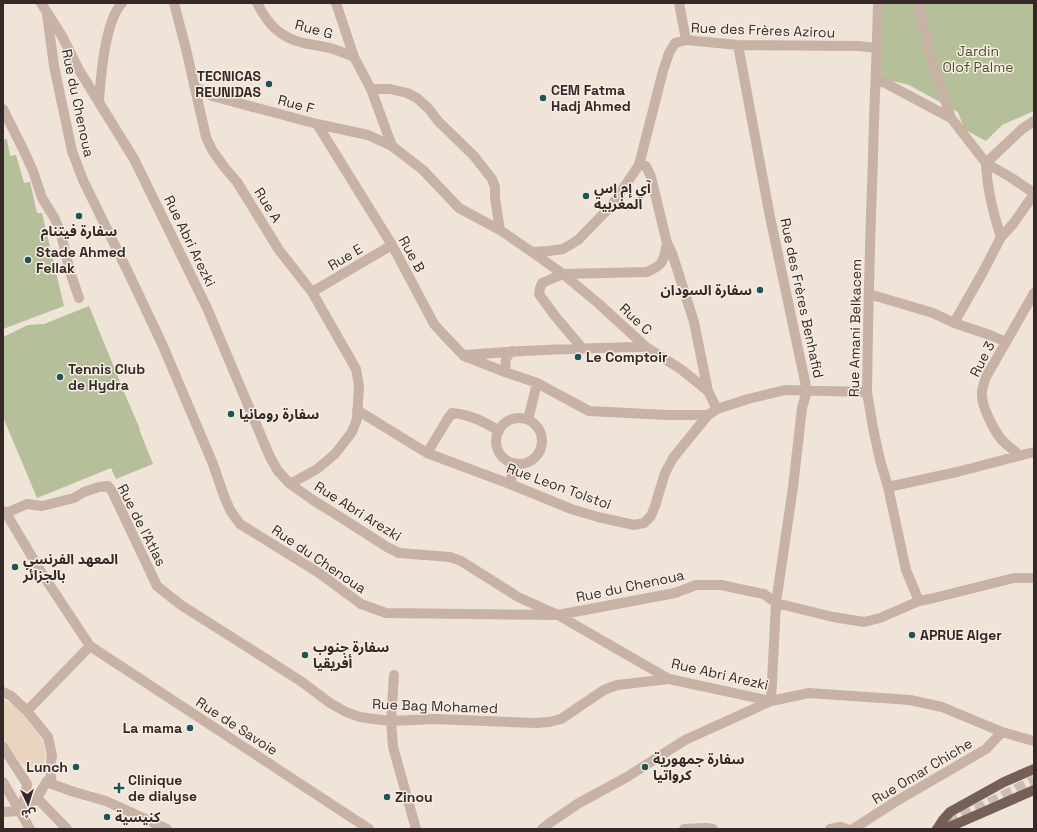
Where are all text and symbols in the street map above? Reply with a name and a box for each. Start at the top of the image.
street label: Rue G [293,15,335,43]
street label: Rue des Frères Azirou [691,18,835,42]
park label: Jardin Olof Palme [942,42,1014,76]
street label: Rue du Chenoua [58,47,98,159]
place label: TECNICAS REUNIDAS [195,67,262,101]
marker: TECNICAS REUNIDAS [264,79,274,89]
place label: CEM Fatma Hadj Ahmed [551,81,631,115]
street label: Rue F [276,91,317,118]
marker: CEM Fatma Hadj Ahmed [538,93,548,103]
place label: آي إم إس المغربية [594,179,651,213]
street label: Rue A [250,184,286,226]
marker: آي إم إس المغربية [581,191,591,201]
street label: Rue Abri Arezki [160,192,220,290]
marker: سفارة فيتنام [74,211,84,221]
street label: Rue des Frères Benhafid [776,216,828,380]
place label: سفارة فيتنام [41,222,117,242]
street label: Rue B [395,233,429,275]
street label: Rue E [324,240,366,274]
place label: Stade Ahmed Fellak [36,243,126,277]
marker: Stade Ahmed Fellak [23,255,33,265]
street label: Rue Amani Belkacem [845,259,865,397]
place label: سفارة السودان [661,281,752,299]
marker: سفارة السودان [755,285,765,295]
street label: Rue C [616,299,656,339]
street label: Rue 3 [965,338,999,380]
place label: Le Comptoir [586,348,668,366]
marker: Le Comptoir [573,352,583,362]
place label: Tennis Club de Hydra [68,360,145,394]
marker: Tennis Club de Hydra [55,372,65,382]
place label: سفارة رومانيا [239,405,319,423]
marker: سفارة رومانيا [226,409,236,419]
street label: Rue Leon Tolstoi [504,459,614,513]
street label: Rue Abri Arezki [311,477,405,545]
street label: Rue de l'Atlas [114,481,170,569]
street label: Rue du Chenoua [268,521,370,597]
place label: المعهد الفرنسي بالجزائر [22,550,118,584]
marker: المعهد الفرنسي بالجزائر [10,562,20,572]
street label: Rue du Chenoua [574,566,686,606]
place label: APRUE Alger [920,626,1002,644]
marker: APRUE Alger [907,630,917,640]
place label: سفارة جنوب أفريقيا [313,638,389,672]
marker: سفارة جنوب أفريقيا [300,650,310,660]
street label: Rue Abri Arezki [670,654,770,694]
street label: Rue de Savoie [193,693,281,759]
street label: Rue Bag Mohamed [372,695,498,717]
place label: La mama [123,719,182,737]
marker: La mama [185,723,195,733]
street label: Rue Omar Chiche [869,734,975,808]
place label: سفارة جمهورية كرواتيا [653,750,744,784]
place label: Lunch [26,758,68,776]
marker: Lunch [71,762,81,772]
marker: سفارة جمهورية كرواتيا [640,762,650,772]
place label: Clinique de dialyse [128,771,197,805]
marker: Clinique de dialyse [113,782,125,794]
north arrow [8,784,48,824]
place label: Zinou [395,788,433,806]
marker: Zinou [382,792,392,802]
text: ش [21,806,37,821]
place label: كنيسية [115,808,161,826]
marker: كنيسية [102,812,112,822]

